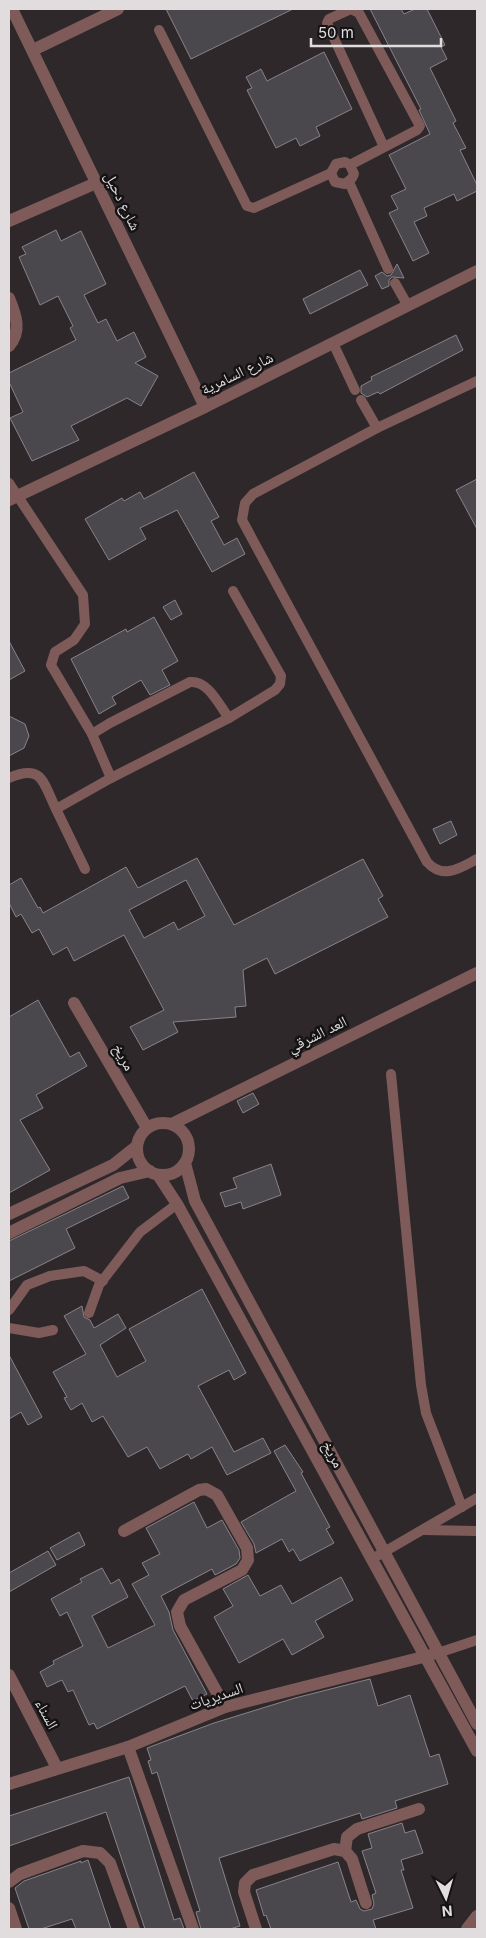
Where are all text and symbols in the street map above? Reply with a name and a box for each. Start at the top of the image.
scale bar [311,15,441,47]
text: 50 m [318,23,354,42]
street label: شارع دحيل [100,169,145,234]
street label: شارع السامرية [198,347,277,400]
street label: العد الشرقي [284,1012,351,1059]
street label: مريخ [108,1040,139,1075]
street label: مريخ [317,1437,348,1471]
street label: السديريات [187,1678,245,1714]
street label: السناء [31,1696,63,1732]
north arrow [421,1873,471,1923]
text: N [441,1903,453,1920]

